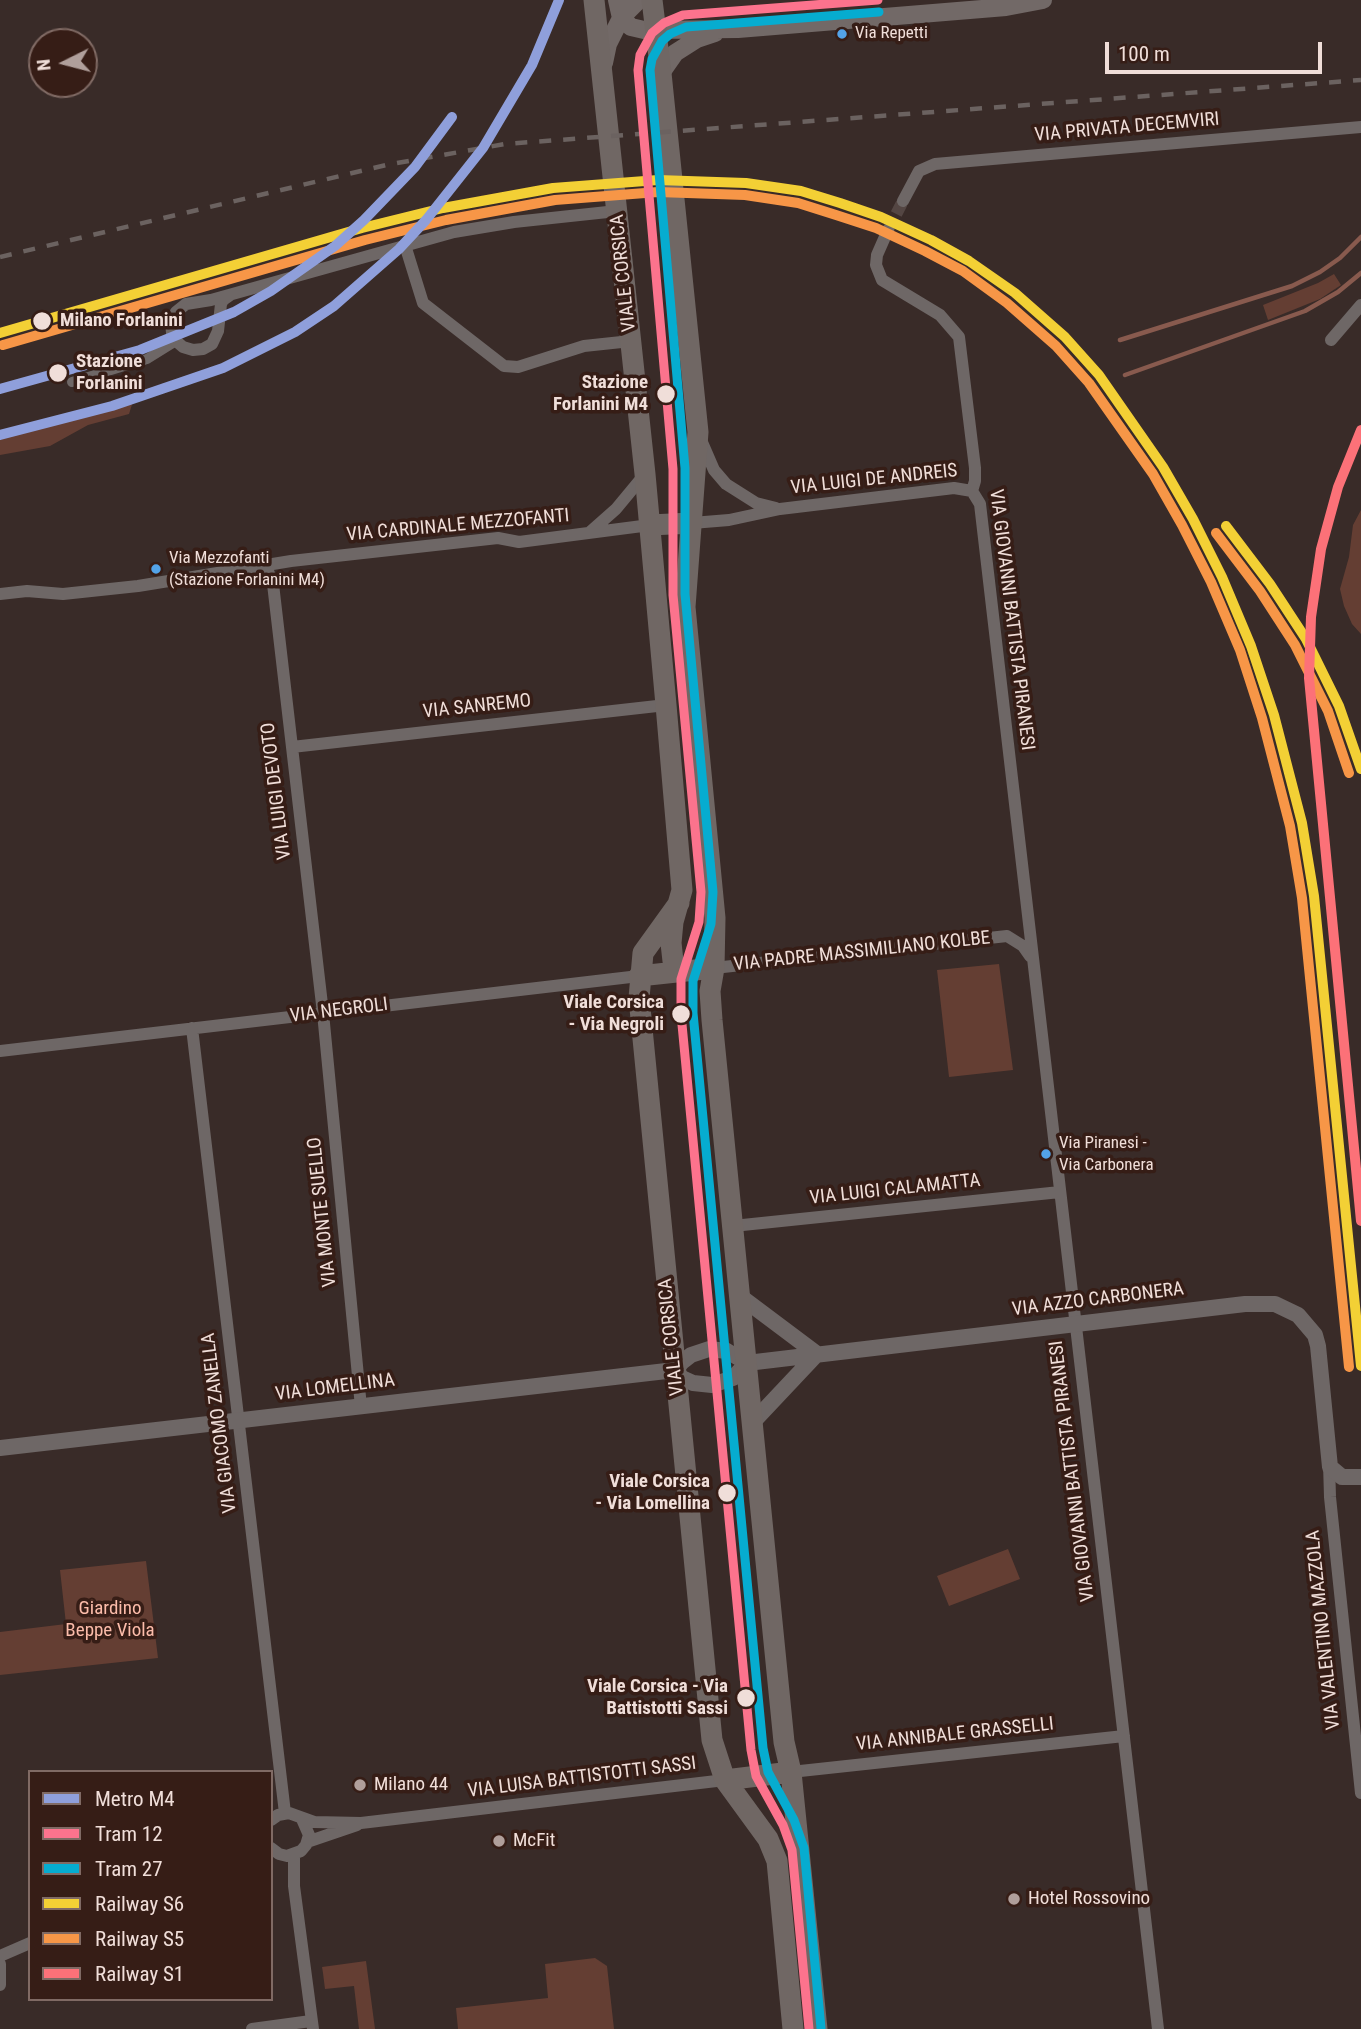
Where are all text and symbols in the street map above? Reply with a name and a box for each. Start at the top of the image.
place label: Via Repetti [855,24,928,44]
marker: Via Repetti [835,27,849,41]
north arrow [28,28,98,98]
scale bar [1109,28,1326,72]
text: 100 m [1118,42,1170,66]
text: N [32,58,56,72]
street label: VIA PRIVATA DECEMVIRI [1034,109,1220,147]
street label: VIALE CORSICA [606,213,642,333]
marker: Milano Forlanini [31,310,53,332]
place label: Milano Forlanini [60,310,183,332]
place label: Stazione Forlanini [76,351,143,395]
marker: Stazione Forlanini [47,362,69,384]
place label: Stazione Forlanini M4 [553,372,648,416]
marker: Stazione Forlanini M4 [655,383,677,405]
street label: VIA LUIGI DE ANDREIS [790,460,958,500]
street label: VIA GIOVANNI BATTISTA PIRANESI [984,488,1038,752]
street label: VIA CARDINALE MEZZOFANTI [346,505,570,547]
place label: Via Mezzofanti (Stazione Forlanini M4) [169,549,325,589]
marker: Via Mezzofanti (Stazione Forlanini M4) [149,562,163,576]
street label: VIA SANREMO [422,690,532,724]
street label: VIA LUIGI DEVOTO [257,721,297,861]
street label: VIA PADRE MASSIMILIANO KOLBE [733,927,991,977]
place label: Viale Corsica - Via Negroli [563,992,664,1036]
street label: VIA NEGROLI [289,994,389,1028]
marker: Viale Corsica - Via Negroli [670,1003,692,1025]
place label: Via Piranesi - Via Carbonera [1059,1134,1154,1174]
street label: VIA MONTE SUELLO [304,1136,342,1288]
marker: Via Piranesi - Via Carbonera [1039,1147,1053,1161]
street label: VIA LUIGI CALAMATTA [809,1170,981,1210]
street label: VIALE CORSICA [654,1277,690,1397]
street label: VIA AZZO CARBONERA [1011,1278,1185,1322]
street label: VIA GIACOMO ZANELLA [198,1331,242,1515]
street label: VIA GIOVANNI BATTISTA PIRANESI [1046,1339,1100,1603]
street label: VIA LOMELLINA [274,1369,396,1407]
place label: Viale Corsica - Via Lomellina [595,1471,710,1515]
marker: Viale Corsica - Via Lomellina [716,1482,738,1504]
street label: VIA VALENTINO MAZZOLA [1302,1529,1346,1731]
park label: Giardino Beppe Viola [65,1598,155,1642]
place label: Viale Corsica - Via Battistotti Sassi [587,1676,728,1720]
marker: Viale Corsica - Via Battistotti Sassi [735,1687,757,1709]
street label: VIA ANNIBALE GRASSELLI [855,1713,1055,1757]
street label: VIA LUISA BATTISTOTTI SASSI [467,1753,697,1803]
legend [28,1770,273,2001]
place label: Milano 44 [374,1774,448,1796]
marker: Milano 44 [352,1777,368,1793]
text: Metro M4 [95,1787,175,1811]
text: Tram 12 [95,1822,163,1846]
place label: McFit [513,1830,555,1852]
marker: McFit [491,1833,507,1849]
text: Tram 27 [95,1857,163,1881]
place label: Hotel Rossovino [1028,1888,1150,1910]
marker: Hotel Rossovino [1006,1891,1022,1907]
text: Railway S6 [95,1892,184,1916]
text: Railway S5 [95,1927,184,1951]
text: Railway S1 [95,1962,184,1986]

